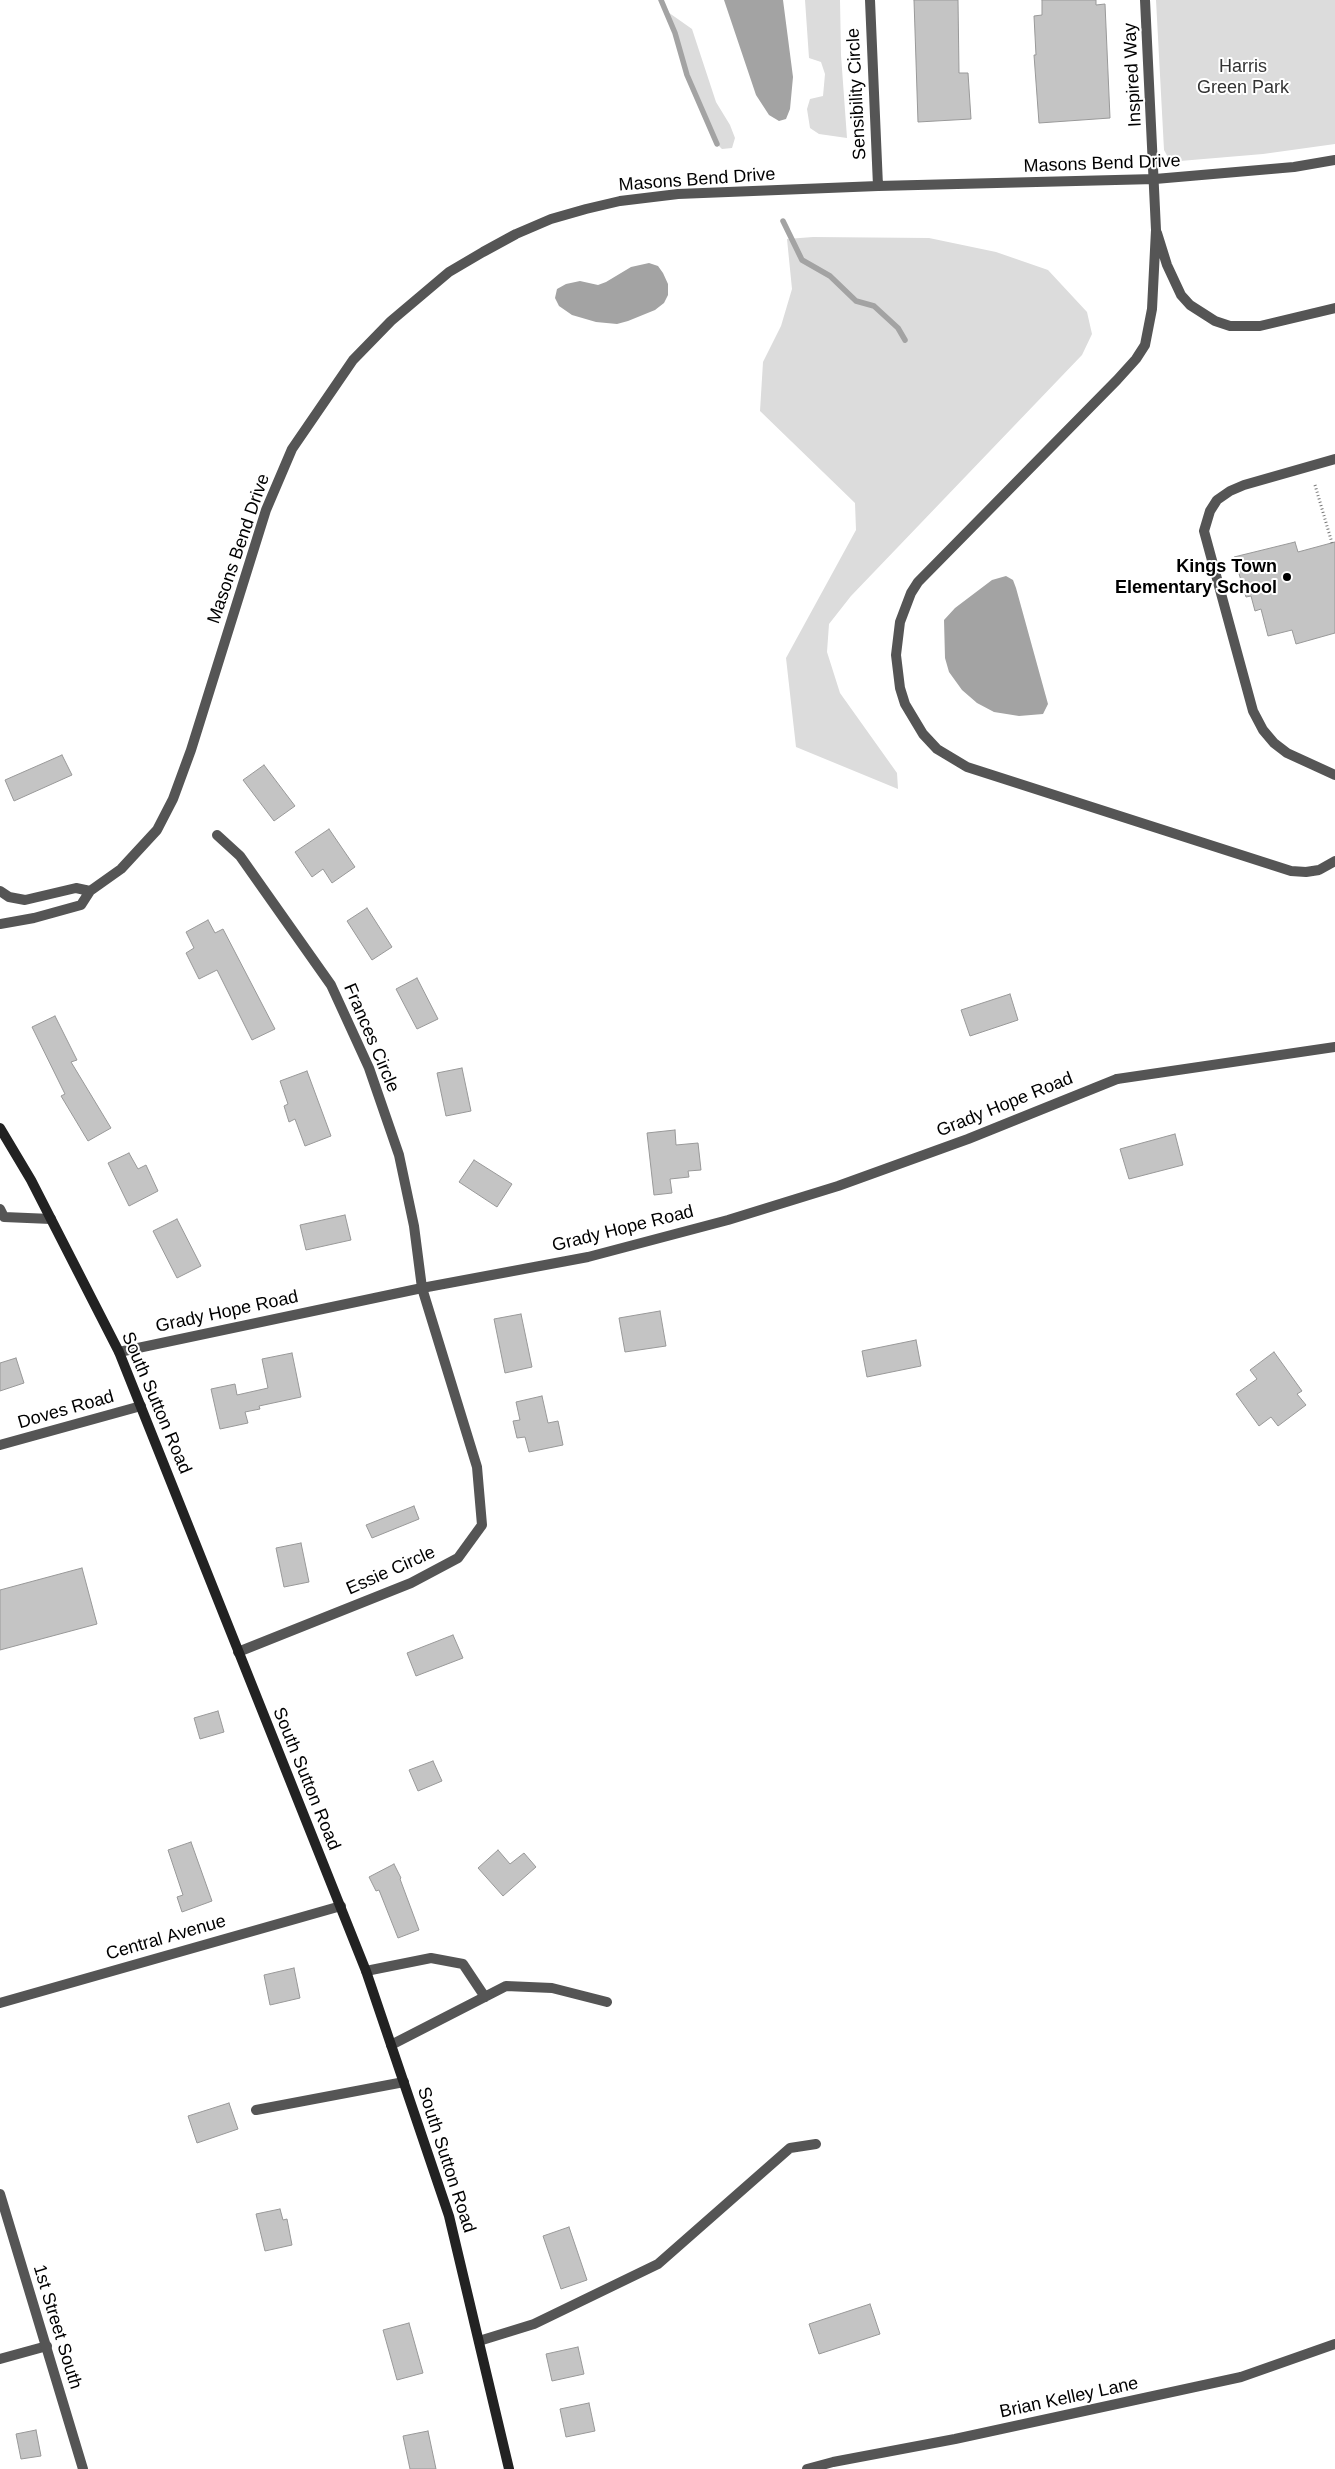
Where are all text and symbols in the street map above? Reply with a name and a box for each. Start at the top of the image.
street label: Inspired Way [1119,22,1147,128]
street label: Sensibility Circle [843,28,871,160]
park label: Harris Green Park [1197,56,1289,98]
street label: Masons Bend Drive [1023,150,1181,178]
street label: Masons Bend Drive [618,164,776,196]
street label: Masons Bend Drive [203,471,275,627]
place label: Kings Town Elementary School [1115,556,1277,598]
marker: Kings Town Elementary School [1281,571,1293,583]
street label: Frances Circle [338,980,404,1096]
street label: Grady Hope Road [934,1068,1076,1142]
street label: Grady Hope Road [550,1201,696,1257]
street label: Grady Hope Road [154,1286,300,1338]
street label: South Sutton Road [116,1329,196,1477]
street label: Doves Road [15,1386,117,1434]
street label: Essie Circle [343,1542,439,1600]
street label: South Sutton Road [267,1704,345,1854]
street label: Central Avenue [104,1911,228,1965]
street label: South Sutton Road [412,2084,480,2236]
street label: 1st Street South [28,2262,86,2392]
street label: Brian Kelley Lane [998,2373,1140,2423]

